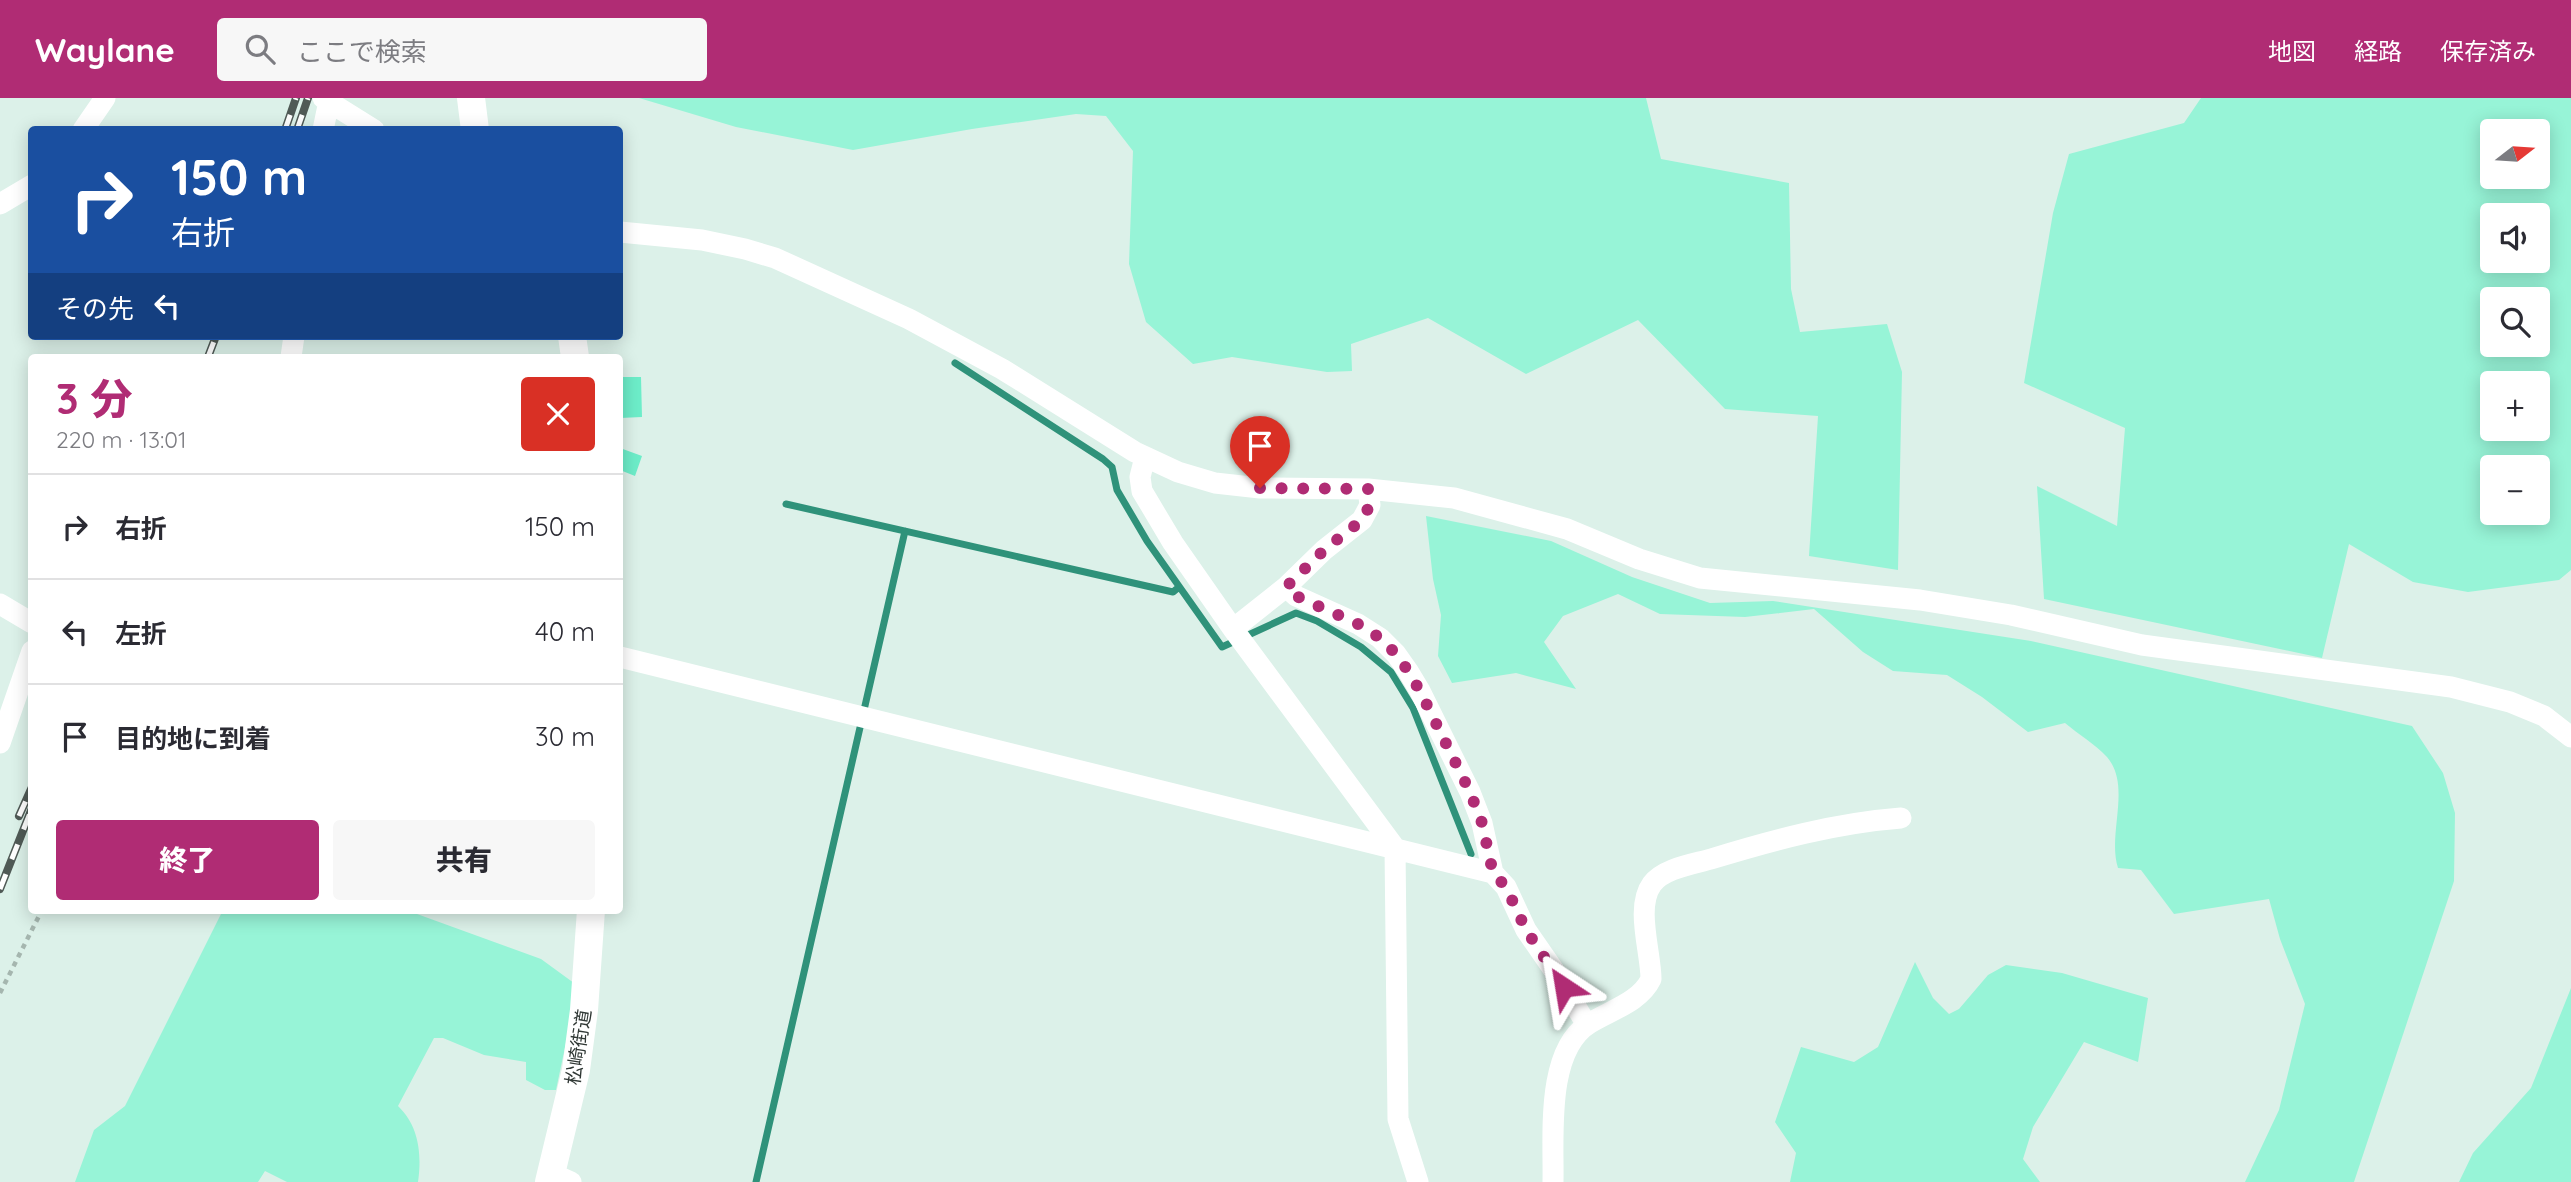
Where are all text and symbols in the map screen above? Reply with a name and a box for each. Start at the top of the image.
search box [217,18,707,81]
text: Waylane [35,29,175,70]
icon: search [241,30,279,68]
text: ここで検索 [297,35,427,68]
text: 地図 [2268,36,2316,66]
text: 経路 [2354,36,2402,66]
text: 保存済み [2440,36,2536,66]
north arrow [2480,119,2550,189]
map controls [2480,119,2550,525]
text: 150 m [171,146,307,207]
icon: right [56,154,147,245]
button: sound [2480,203,2550,273]
text: 右折 [171,212,235,252]
icon: left [148,287,186,325]
button: search [2480,287,2550,357]
text: その先 [56,292,134,325]
button: + [2480,371,2550,441]
text: 3 分 [56,372,132,425]
button: close [521,377,595,451]
pin [1230,416,1290,488]
text: 220 m · 13:01 [56,425,187,454]
icon: arrive [1241,427,1279,465]
button: − [2480,455,2550,525]
icon: right [56,508,94,546]
text: 150 m [525,510,595,543]
text: 右折 [115,512,167,545]
icon: left [56,613,94,651]
text: 40 m [535,615,595,648]
text: 左折 [115,617,167,650]
icon: arrive [56,718,94,756]
text: 30 m [535,720,595,753]
text: 目的地に到着 [115,722,271,755]
button: 終了 [56,820,319,900]
button: 共有 [333,820,595,900]
position arrow [1527,950,1601,1024]
street label: 松崎街道 [560,1008,596,1086]

